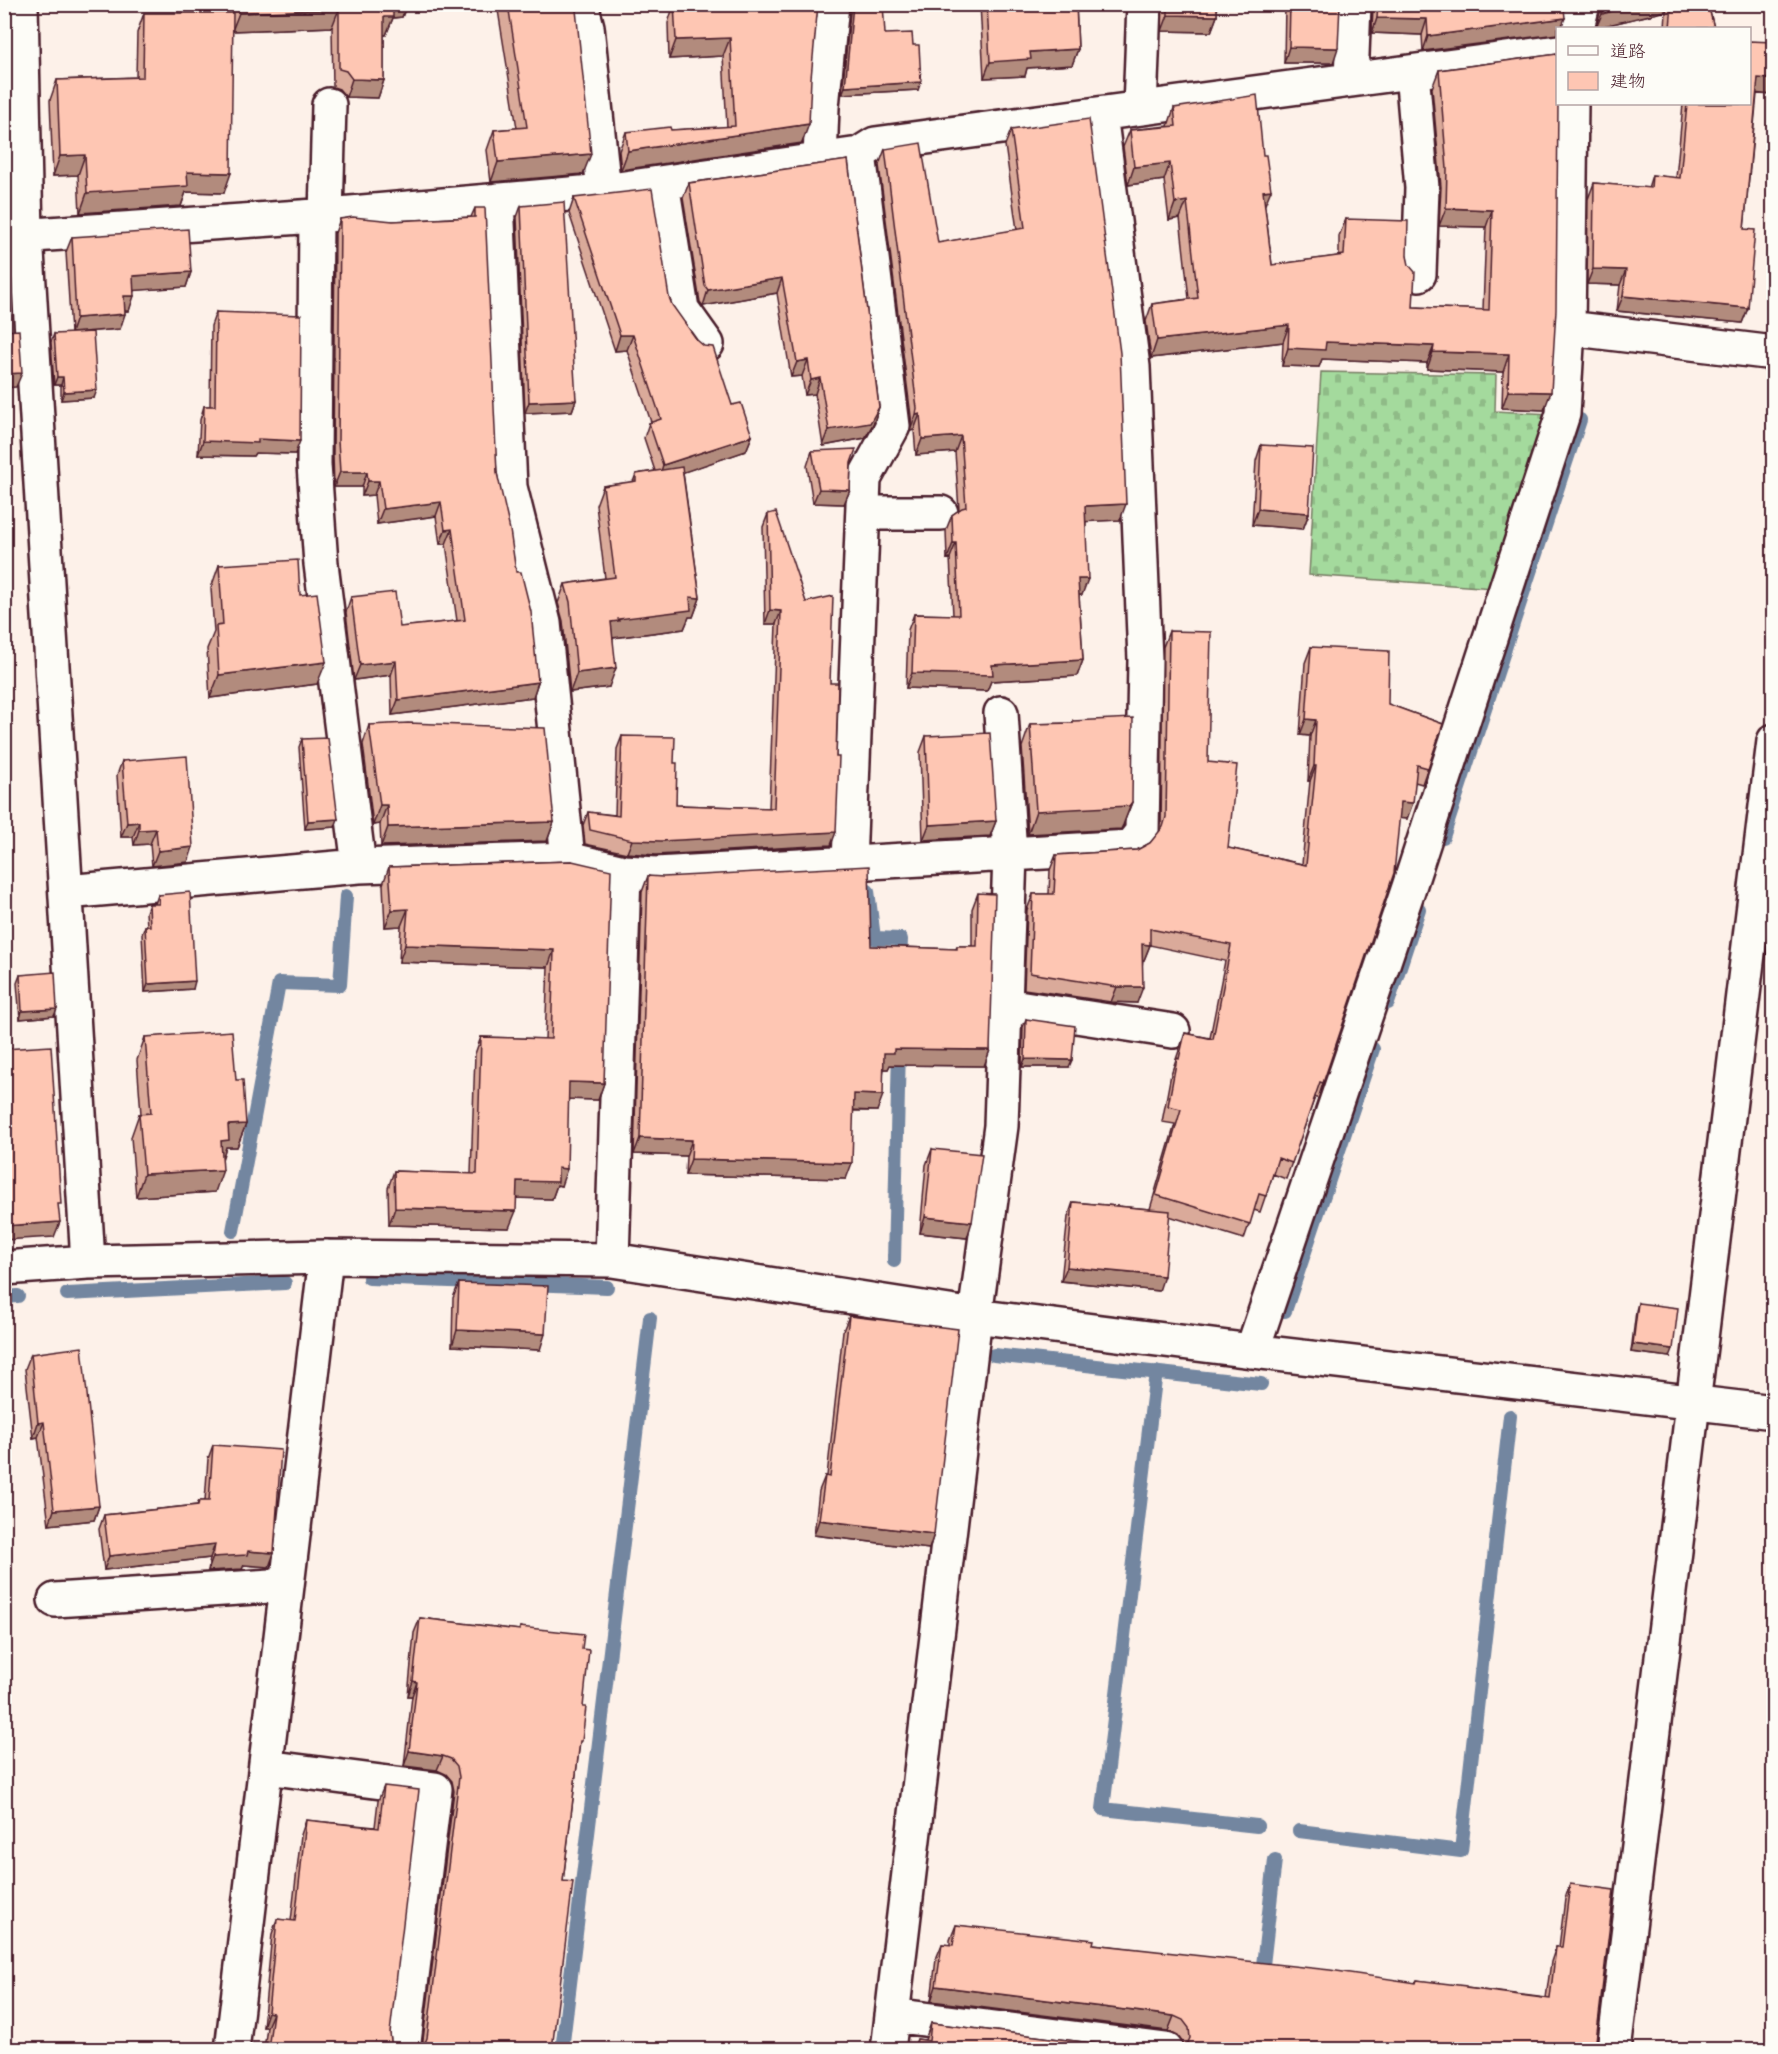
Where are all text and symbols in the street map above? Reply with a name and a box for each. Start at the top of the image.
legend [1556,27,1751,105]
text: 道路 [1610,38,1646,67]
text: 建物 [1610,68,1646,97]

